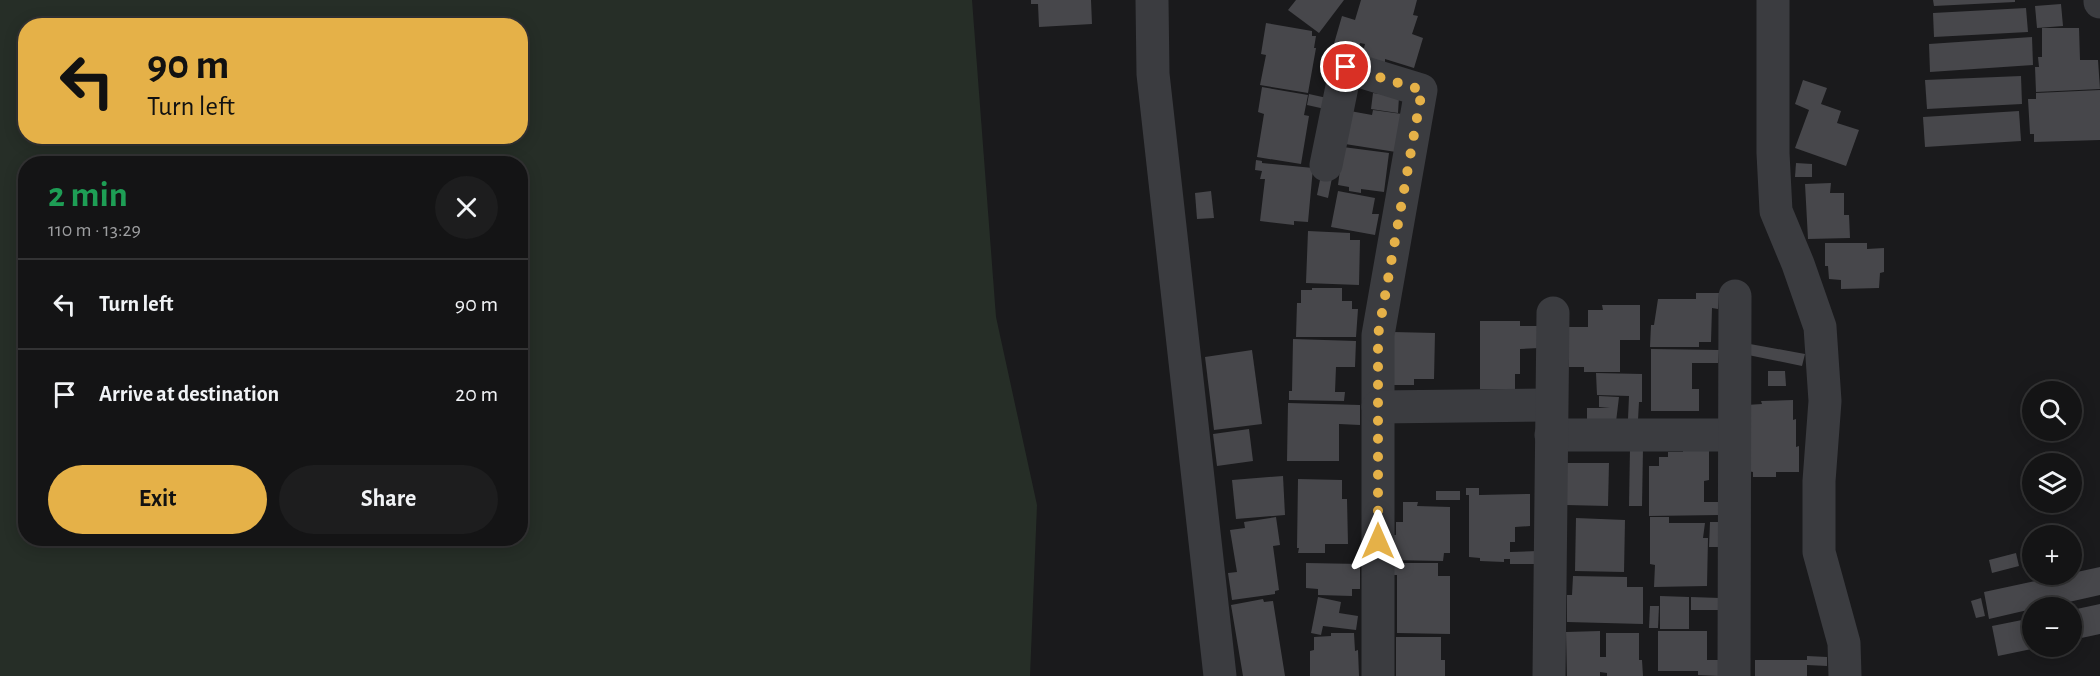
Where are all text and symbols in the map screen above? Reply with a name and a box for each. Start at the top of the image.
pin [1320,41,1371,92]
icon: left [48,42,126,120]
text: 90 m [147,44,229,86]
icon: arrive [1329,50,1362,83]
text: Turn left [147,93,235,120]
button: close [435,176,498,239]
text: 2 min [48,177,128,213]
text: 110 m · 13:29 [48,220,141,240]
icon: left [48,288,81,321]
text: Turn left [99,293,173,315]
text: 90 m [455,293,498,315]
icon: arrive [48,378,81,411]
map controls [2022,381,2082,657]
button: search [2022,381,2082,441]
text: Arrive at destination [99,383,279,405]
text: 20 m [455,383,498,405]
button: layers [2022,453,2082,513]
button: Exit [48,465,267,534]
button: Share [279,465,498,534]
position arrow [1346,509,1410,573]
button: + [2022,525,2082,585]
button: − [2022,597,2082,657]

